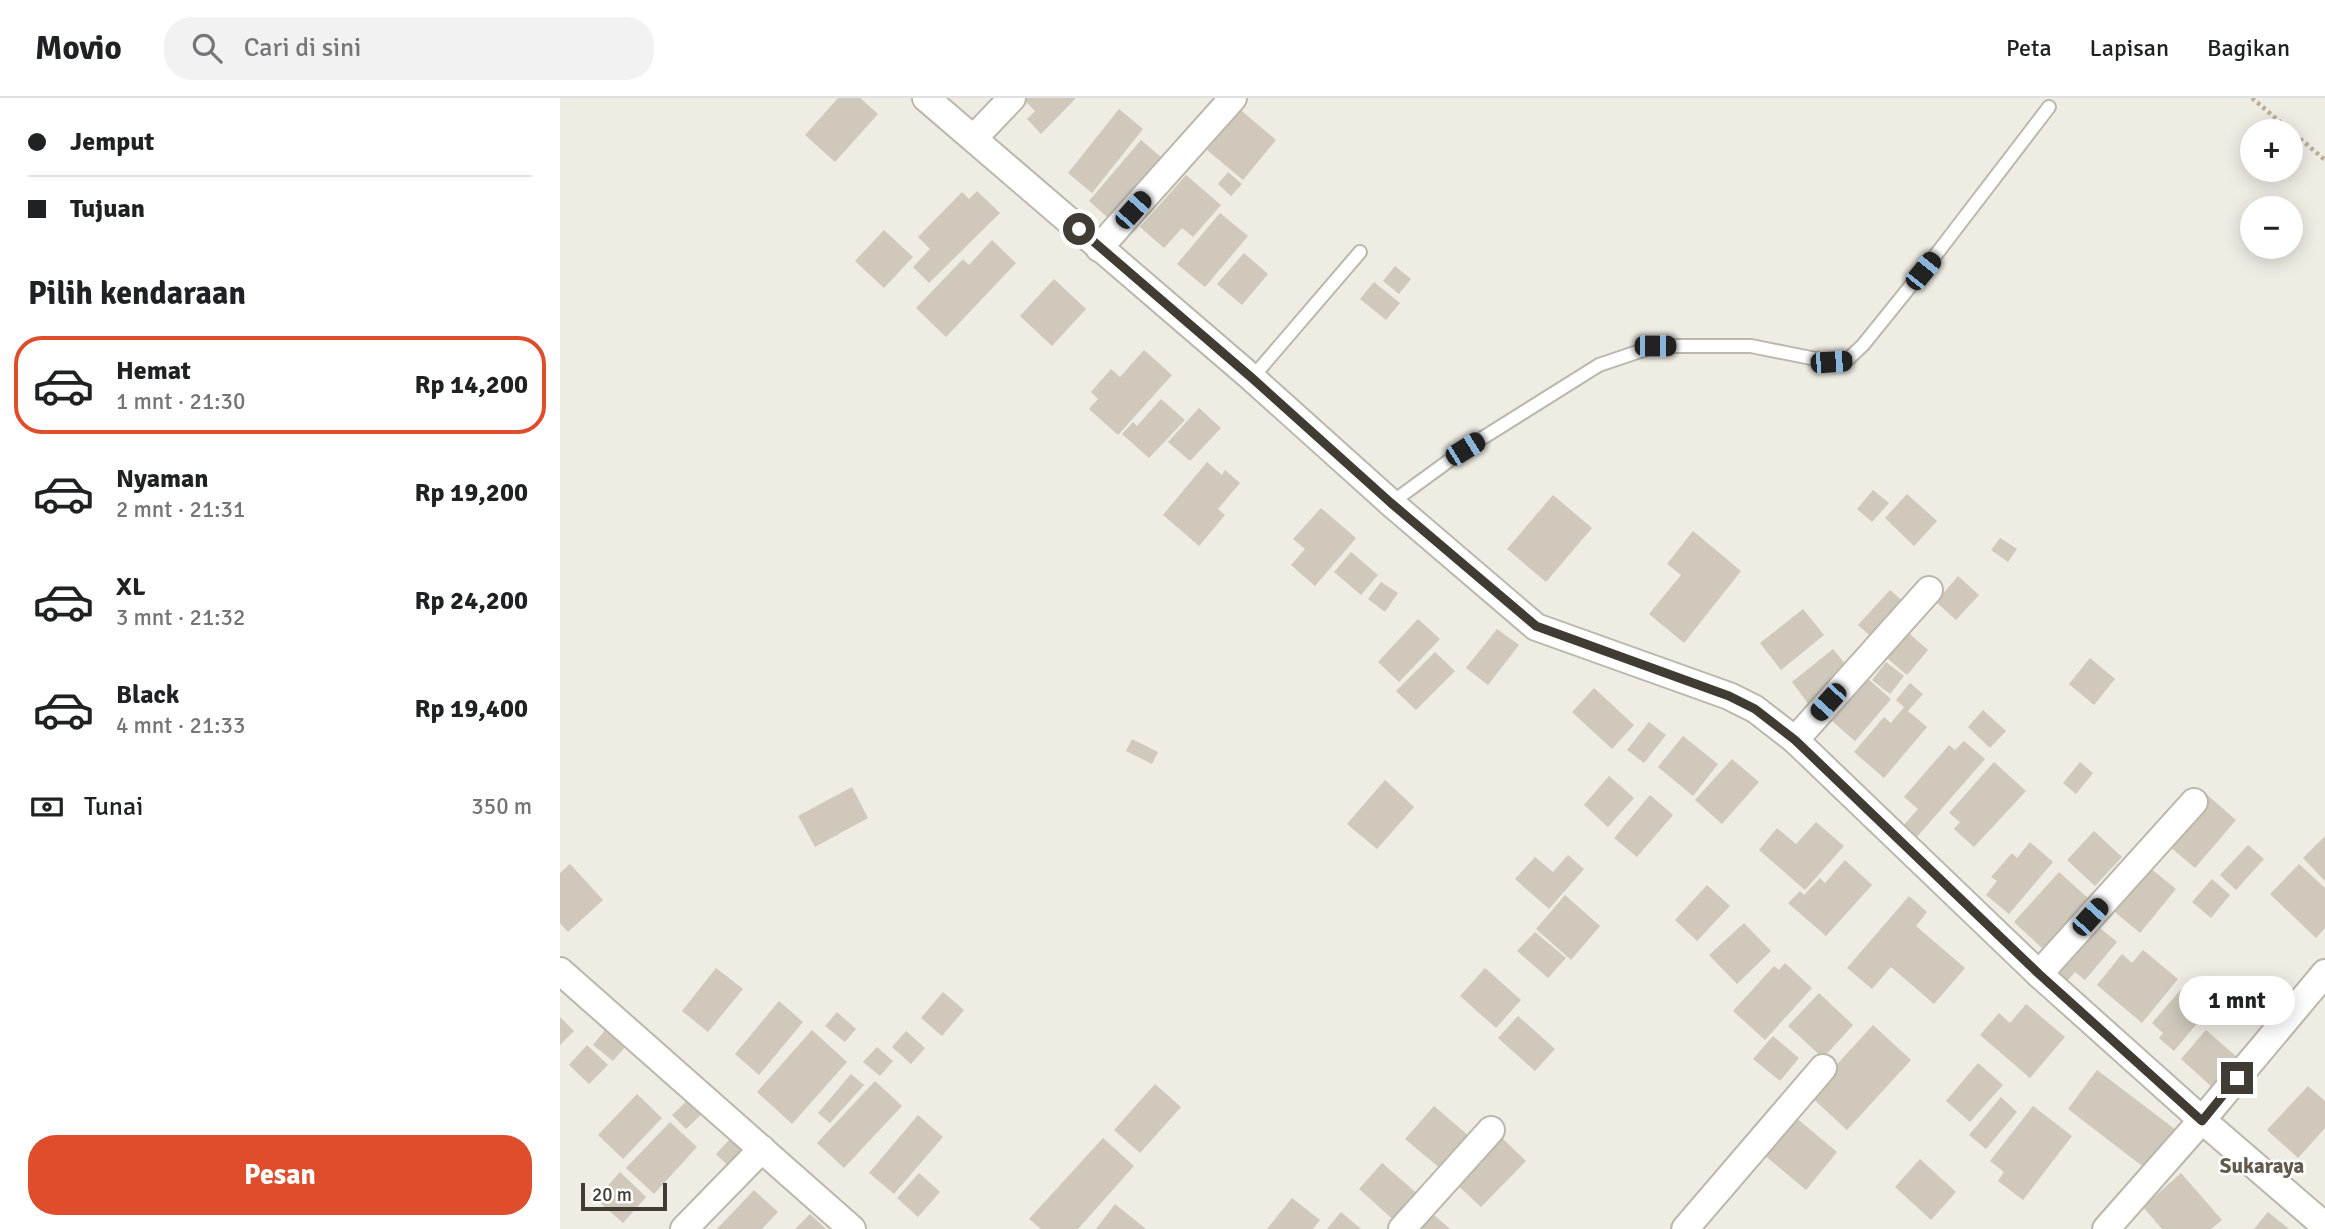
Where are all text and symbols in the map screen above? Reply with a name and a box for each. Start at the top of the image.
search box [164,17,654,80]
text: Movio [35,28,122,69]
icon: search [188,29,226,67]
text: Cari di sini [244,32,361,64]
text: Peta [2006,33,2052,63]
text: Lapisan [2090,33,2169,63]
text: Bagikan [2207,33,2290,63]
map controls [2240,119,2303,259]
button: + [2240,119,2303,182]
text: Jemput [70,126,154,158]
car [1112,187,1155,233]
text: Tujuan [70,193,145,225]
button: − [2240,196,2303,259]
route start [1063,213,1095,245]
car [1902,248,1945,294]
text: Pilih kendaraan [28,274,246,313]
car [1635,336,1677,357]
car [1810,350,1853,374]
icon: car [32,354,95,417]
text: Hemat [116,355,191,387]
text: Rp 14,200 [414,369,528,401]
text: 1 mnt · 21:30 [116,387,245,416]
car [1442,429,1489,469]
icon: car [32,462,95,525]
text: Nyaman [116,463,209,495]
text: Rp 19,200 [414,477,528,509]
text: 2 mnt · 21:31 [116,495,245,524]
icon: car [32,570,95,633]
text: XL [116,571,146,603]
text: Rp 24,200 [414,585,528,617]
text: 3 mnt · 21:32 [116,603,245,632]
icon: car [32,678,95,741]
text: Black [116,679,179,711]
car [1807,679,1850,725]
text: Rp 19,400 [414,693,528,725]
text: 4 mnt · 21:33 [116,711,245,740]
icon: cash [28,788,66,826]
text: Tunai [84,791,143,823]
text: 350 m [471,792,532,821]
car [2069,894,2112,940]
callout: 1 mnt [2179,976,2295,1026]
text: 1 mnt [2208,986,2266,1015]
route end [2221,1062,2253,1094]
button: Pesan [28,1135,532,1215]
district label: Sukaraya [2220,1153,2305,1179]
scale bar [581,1180,667,1212]
text: 20 m [592,1183,632,1207]

